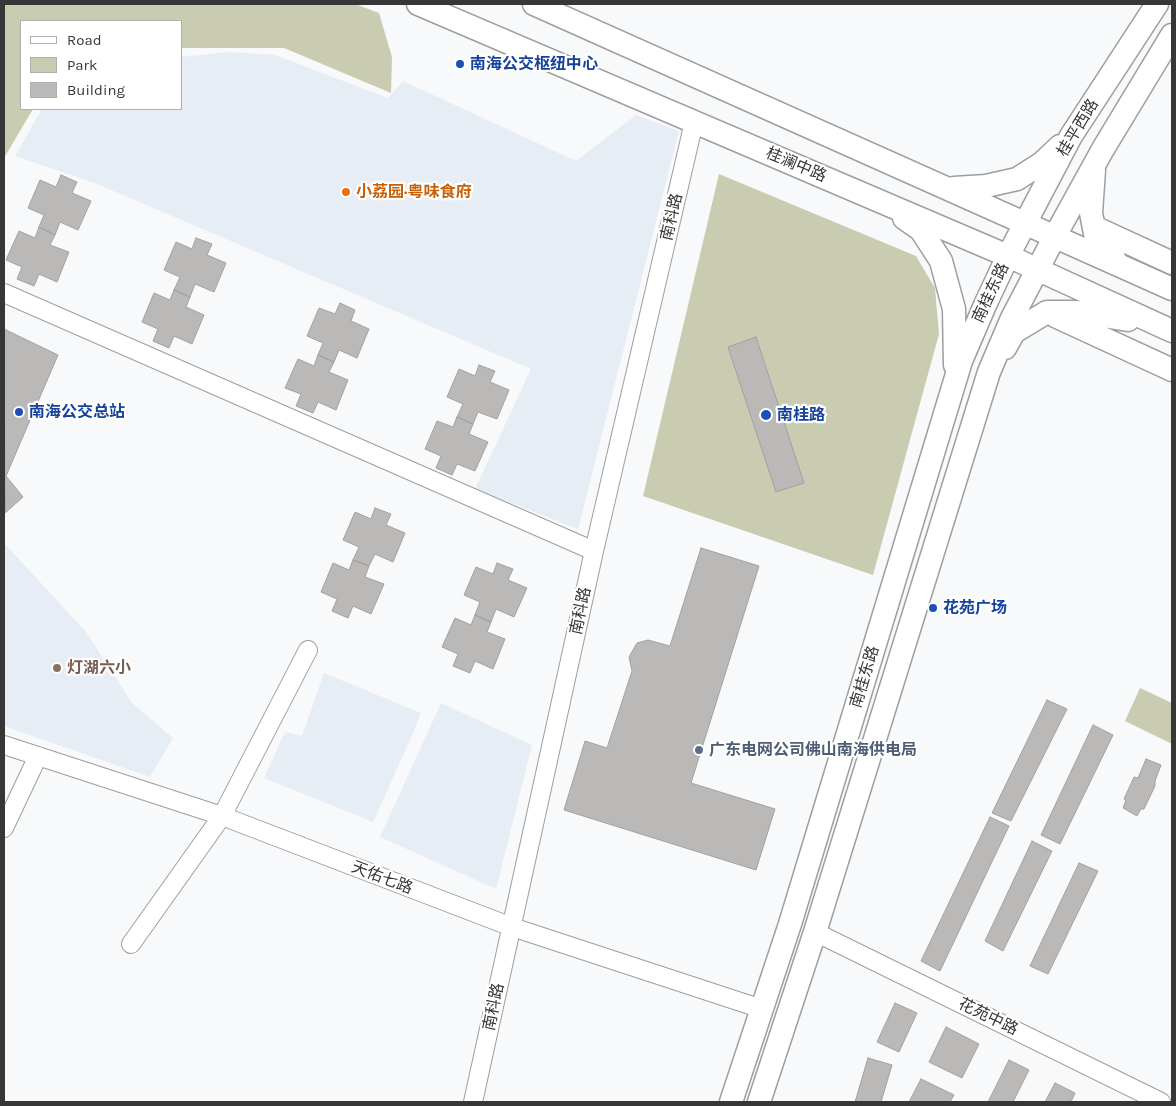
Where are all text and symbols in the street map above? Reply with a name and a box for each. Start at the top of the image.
legend [20,20,182,110]
text: Road [67,31,102,49]
place label: 南海公交枢纽中心 [470,54,598,74]
text: Park [67,56,97,74]
marker: 南海公交枢纽中心 [454,58,466,70]
text: Building [67,81,125,99]
street label: 桂平西路 [1053,96,1103,160]
street label: 桂澜中路 [763,144,829,186]
place label: 小荔园·粤味食府 [356,182,471,202]
marker: 小荔园·粤味食府 [340,186,352,198]
street label: 南科路 [657,191,687,243]
street label: 南桂东路 [969,260,1013,326]
place label: 南海公交总站 [29,402,125,422]
place label: 南桂路 [777,405,825,425]
marker: 南海公交总站 [13,406,25,418]
marker: 南桂路 [759,408,773,422]
street label: 南科路 [567,586,595,636]
place label: 花苑广场 [943,598,1007,618]
marker: 花苑广场 [927,602,939,614]
street label: 南桂东路 [846,644,884,710]
place label: 灯湖六小 [67,658,131,678]
marker: 灯湖六小 [51,662,63,674]
place label: 广东电网公司佛山南海供电局 [709,740,917,760]
marker: 广东电网公司佛山南海供电局 [693,744,705,756]
street label: 天佑七路 [349,858,415,898]
street label: 南科路 [480,982,508,1032]
street label: 花苑中路 [955,994,1021,1040]

